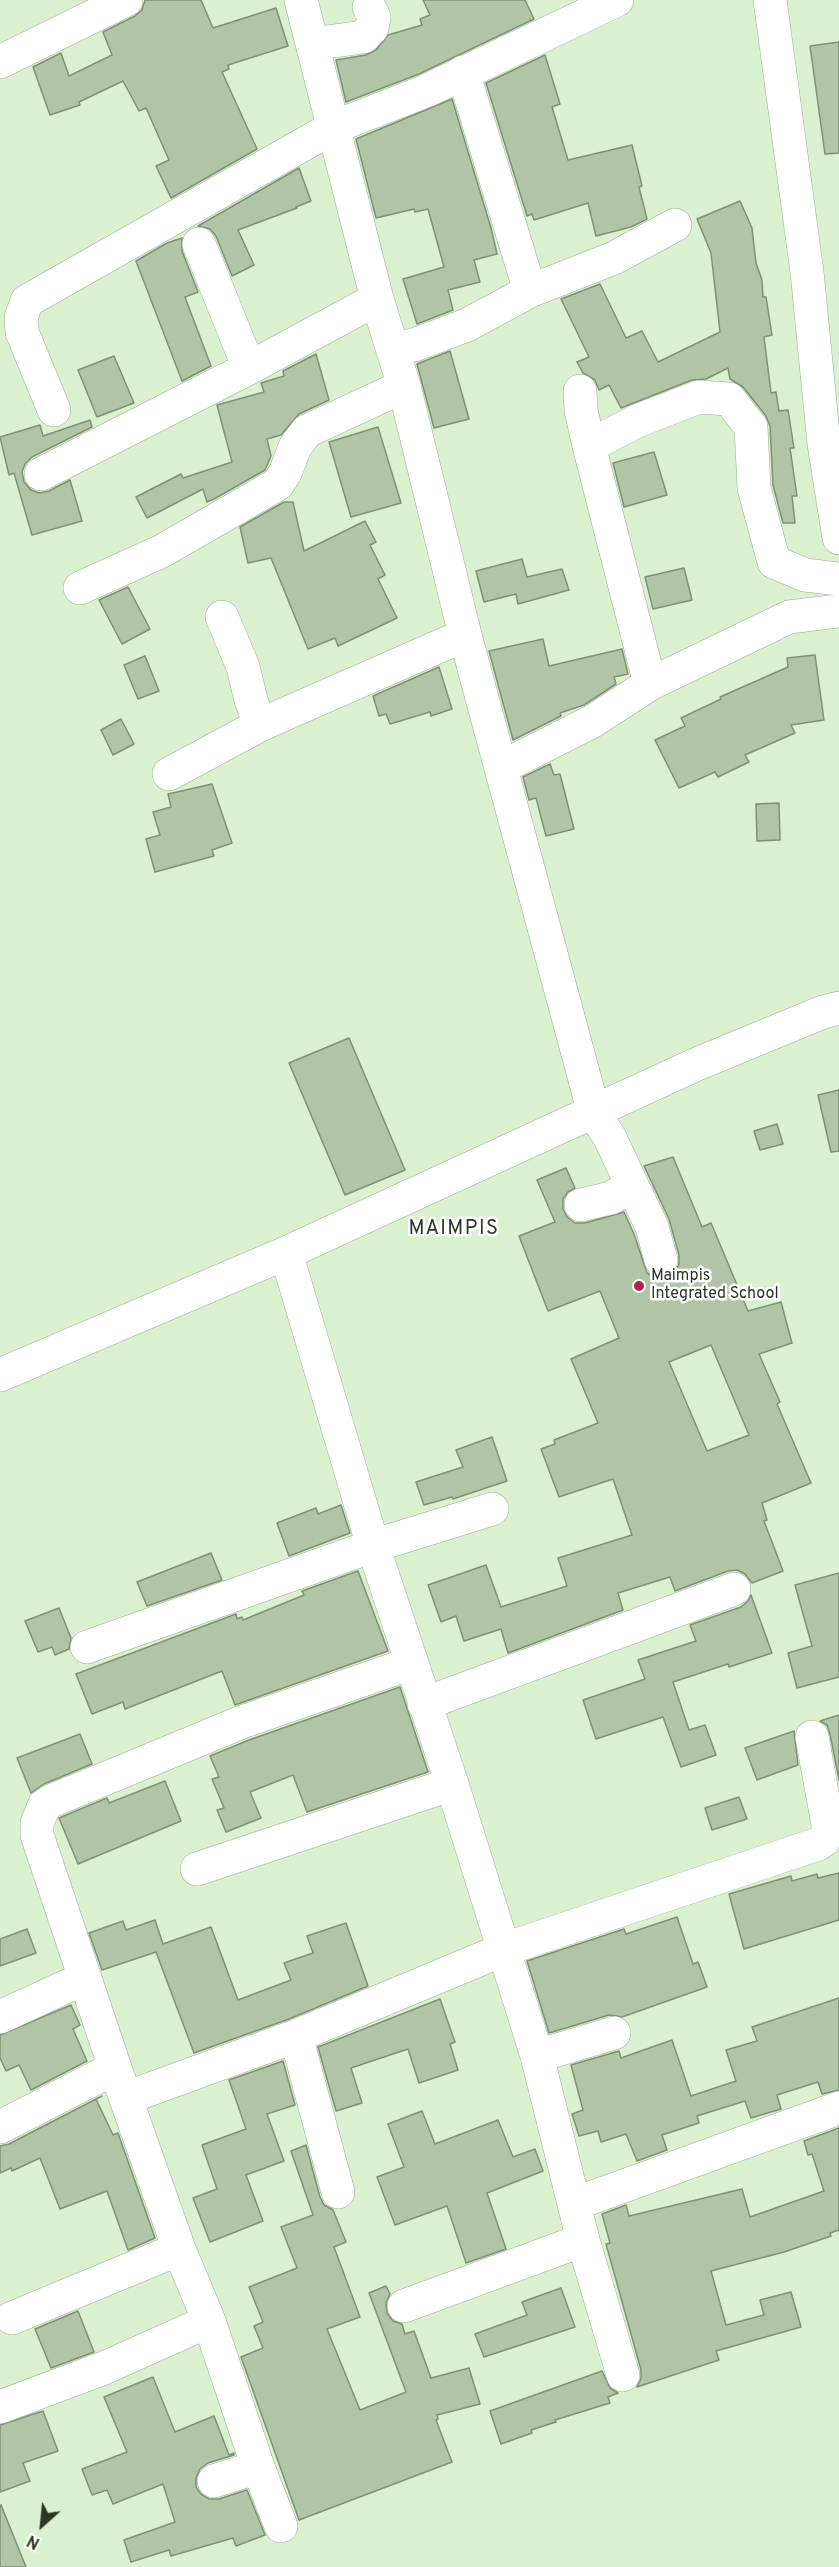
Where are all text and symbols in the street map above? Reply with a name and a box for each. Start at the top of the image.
district label: MAIMPIS [408,1218,500,1242]
place label: Maimpis Integrated School [651,1267,779,1305]
marker: Maimpis Integrated School [632,1279,646,1293]
north arrow [12,2495,72,2555]
text: N [24,2530,43,2553]

